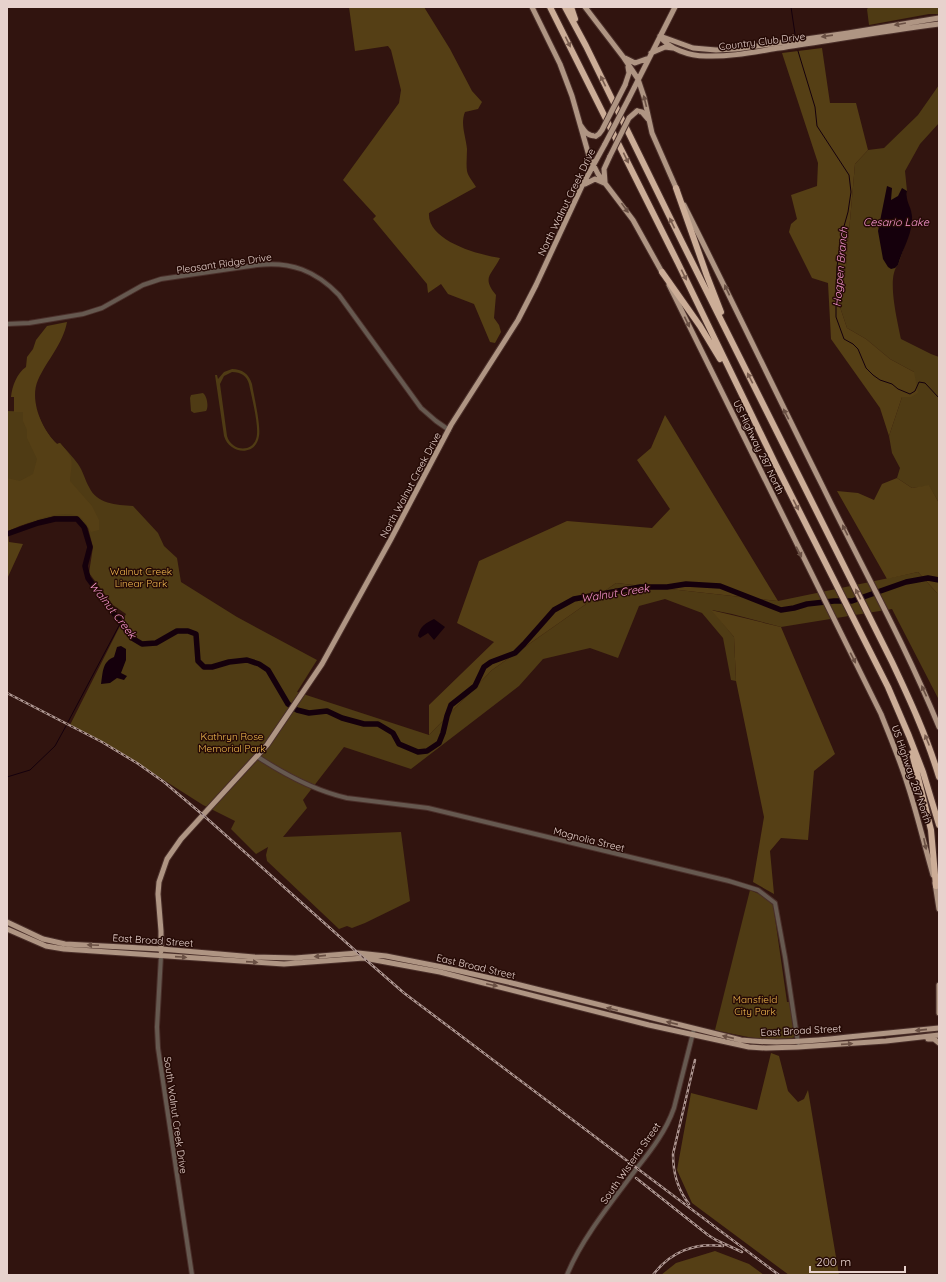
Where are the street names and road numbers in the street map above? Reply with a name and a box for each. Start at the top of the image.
street label: Country Club Drive [718,30,806,53]
street label: North Walnut Creek Drive [535,146,598,258]
street label: Pleasant Ridge Drive [176,250,273,277]
street label: US Highway 287 North [730,398,787,497]
street label: North Walnut Creek Drive [377,430,444,540]
street label: US Highway 287 North [889,723,935,825]
street label: Magnolia Street [552,824,626,855]
street label: East Broad Street [112,931,194,950]
street label: East Broad Street [435,951,517,982]
street label: East Broad Street [760,1022,842,1039]
street label: South Walnut Creek Drive [161,1056,190,1175]
street label: South Wisteria Street [597,1119,664,1207]

